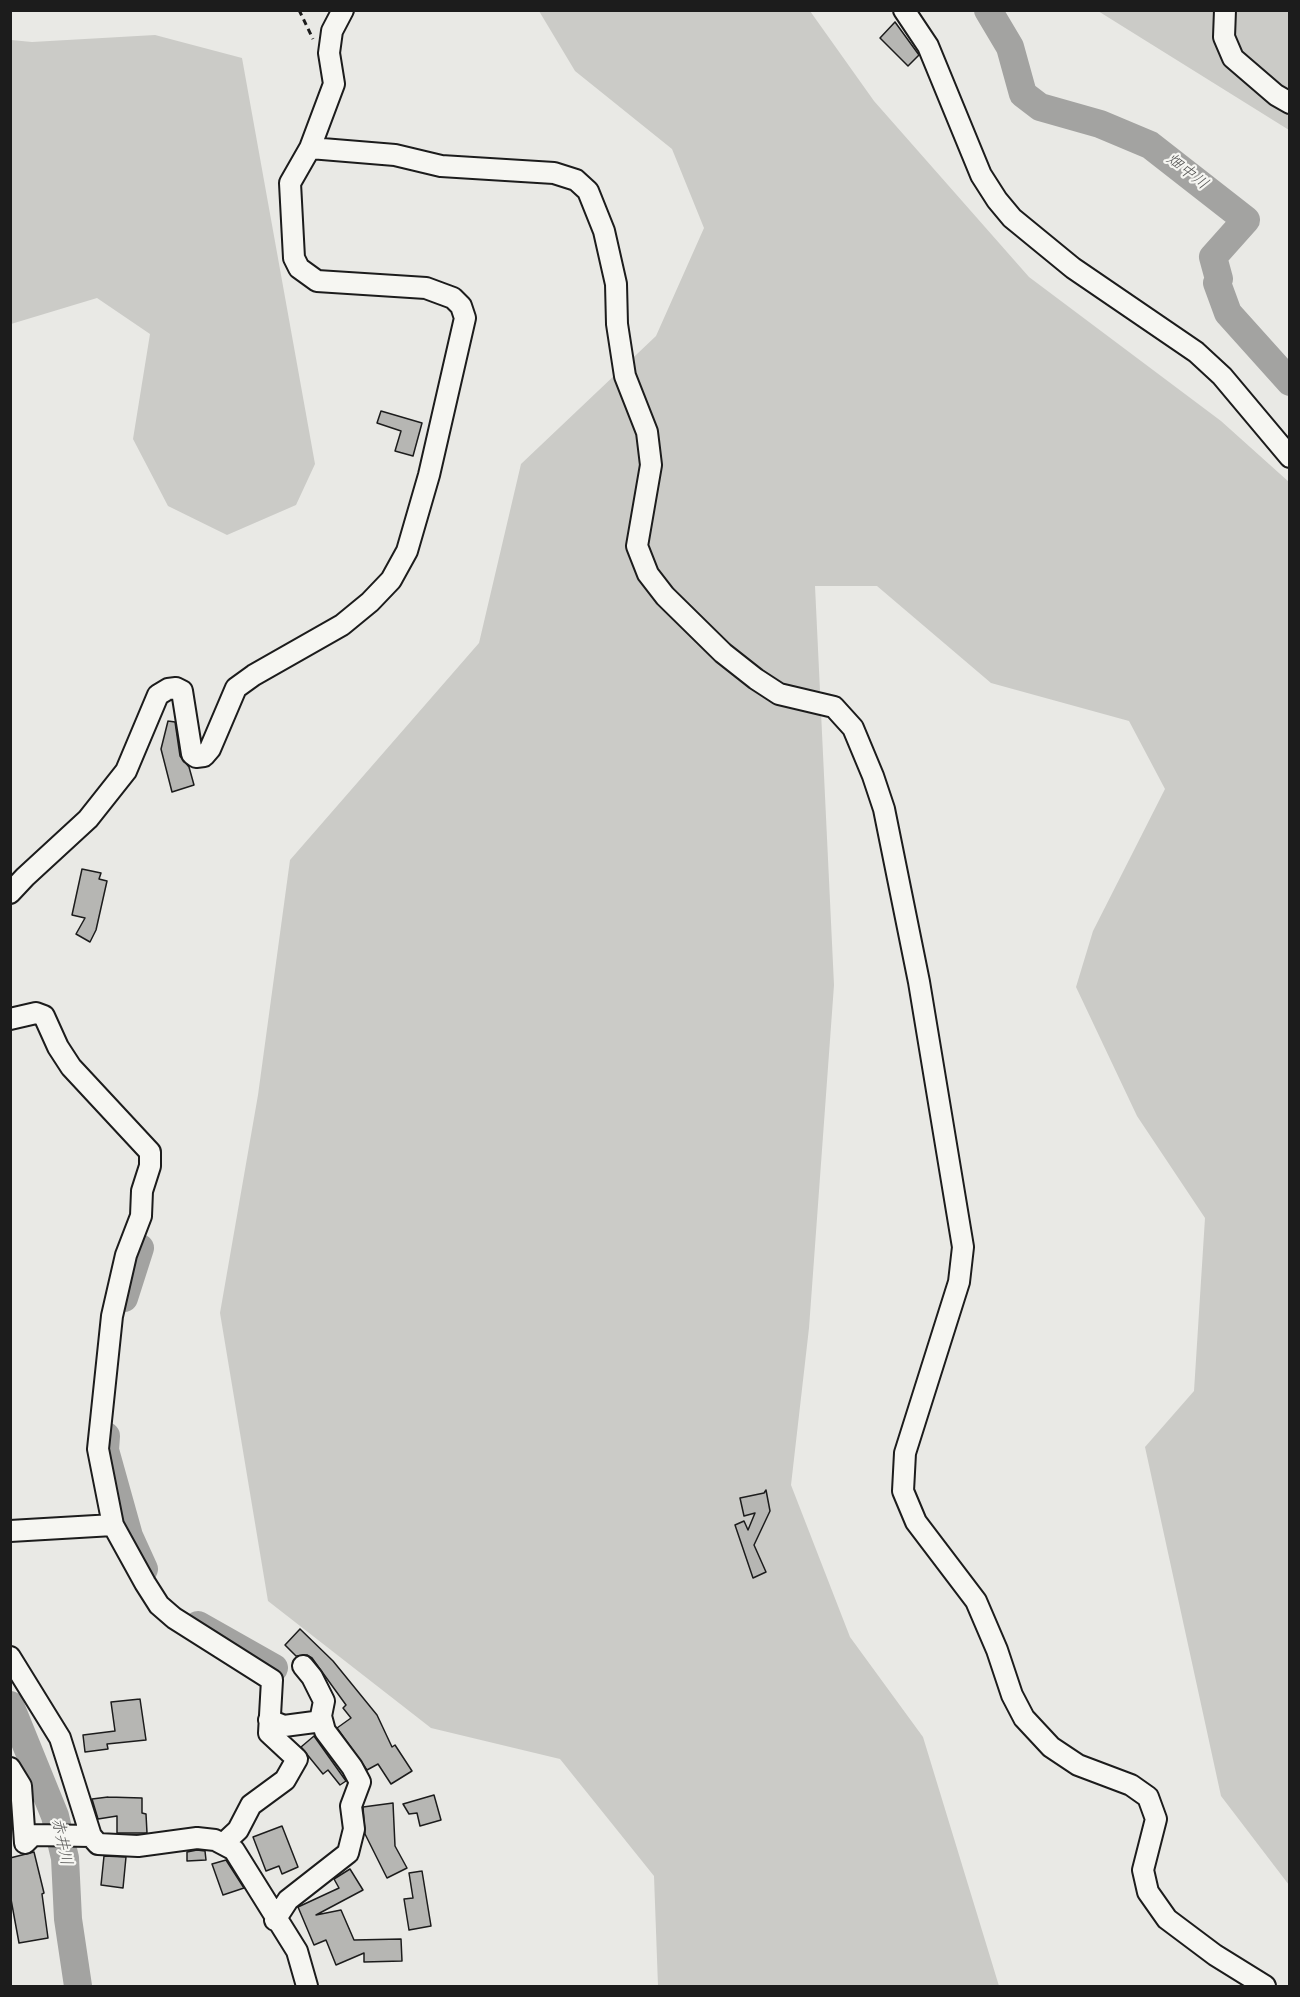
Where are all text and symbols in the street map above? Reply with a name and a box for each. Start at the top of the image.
water label: 畑中川 [1161,151,1211,195]
water label: 赤井川 [46,1817,74,1867]

